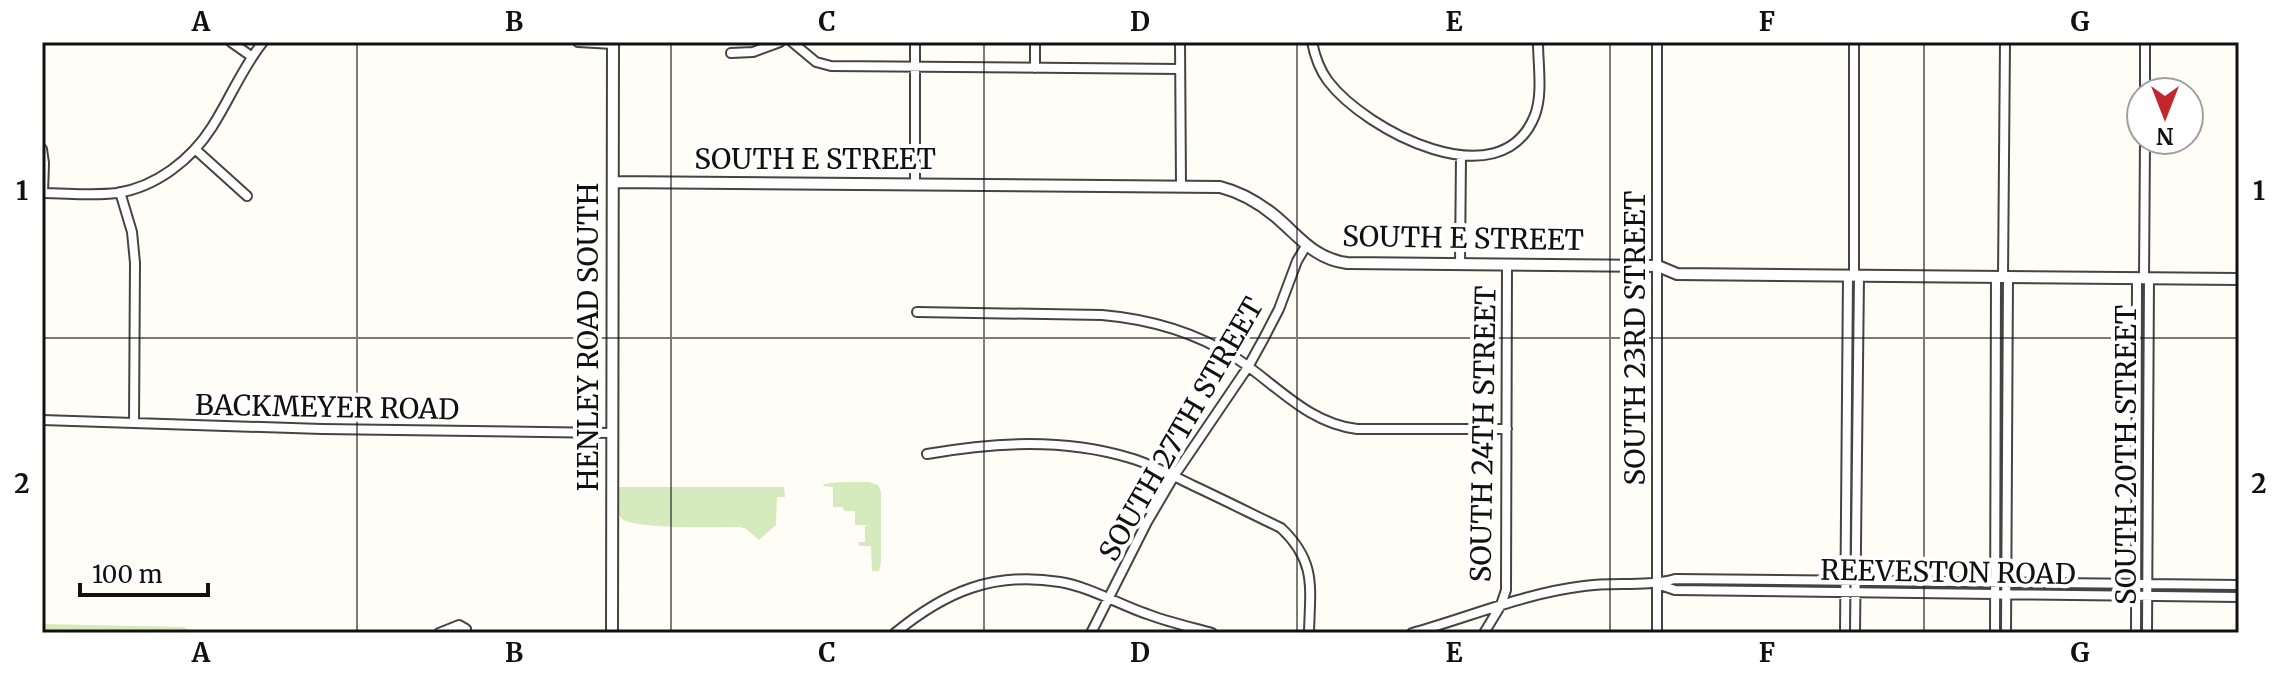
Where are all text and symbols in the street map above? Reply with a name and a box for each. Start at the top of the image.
text: A [191,5,211,38]
text: B [505,5,523,38]
text: C [818,5,836,38]
text: D [1130,5,1150,38]
text: E [1446,5,1463,38]
text: F [1759,5,1775,38]
text: G [2071,5,2090,38]
north arrow [2125,76,2205,156]
text: N [2156,122,2174,150]
street label: SOUTH E STREET [694,141,936,177]
text: 1 [16,174,28,207]
text: 1 [2253,174,2265,207]
street label: HENLEY ROAD SOUTH [570,183,606,491]
street label: SOUTH 23RD STREET [1617,190,1653,486]
street label: SOUTH E STREET [1342,218,1584,258]
street label: SOUTH 24TH STREET [1462,285,1504,583]
street label: SOUTH 27TH STREET [1091,291,1271,567]
street label: SOUTH 20TH STREET [2108,305,2144,605]
street label: BACKMEYER ROAD [195,387,459,427]
text: 2 [14,467,30,500]
text: 2 [2251,467,2267,500]
scale bar [80,547,208,597]
street label: REEVESTON ROAD [1820,552,2076,592]
text: 100 m [92,559,163,590]
text: A [191,636,211,669]
text: B [505,636,523,669]
text: C [818,636,836,669]
text: D [1130,636,1150,669]
text: E [1446,636,1463,669]
text: F [1759,636,1775,669]
text: G [2071,636,2090,669]

